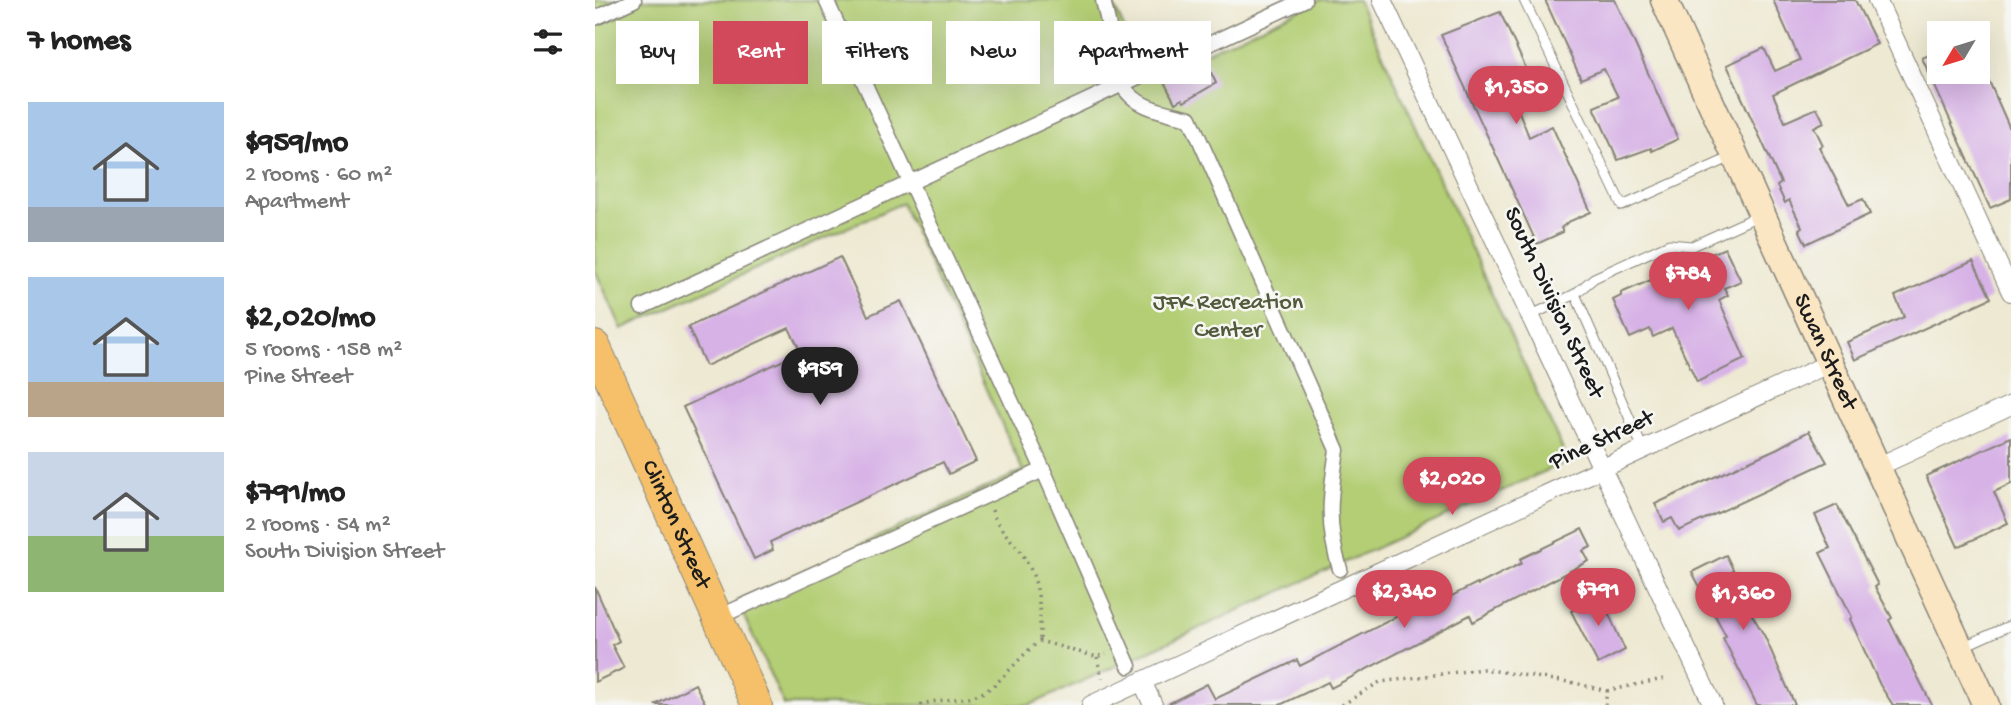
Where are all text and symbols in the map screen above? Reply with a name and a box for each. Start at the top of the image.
chip: Buy [616,21,699,84]
chip: Rent [713,21,808,84]
chip: Filters [822,21,932,84]
chip: New [946,21,1040,84]
chip: Apartment [1054,21,1211,84]
north arrow [1927,21,1990,84]
map controls [1927,21,1990,84]
icon: filters [529,23,567,61]
text: 7 homes [28,25,130,60]
pin: $1,350 [1459,66,1573,126]
text: $1,350 [1484,75,1548,102]
text: $959/mo [245,127,348,162]
icon: home [84,130,168,214]
text: 2 rooms · 60 m² [245,162,392,189]
text: Apartment [245,189,349,216]
street label: South Division Street [1496,203,1611,405]
pin: $784 [1647,252,1729,312]
text: $784 [1665,261,1711,288]
park label: JFK Recreation Center [1153,289,1304,346]
street label: Swan Street [1786,290,1865,417]
text: $2,020/mo [245,302,375,337]
icon: home [84,305,168,389]
text: 5 rooms · 158 m² [245,337,402,364]
pin: $959 [779,348,861,407]
text: $959 [797,356,843,383]
text: Pine Street [245,364,352,391]
street label: Pine Street [1544,403,1661,478]
street label: Clinton Street [634,456,718,596]
pin: $2,020 [1395,458,1509,517]
text: $2,020 [1419,466,1485,493]
text: $791/mo [245,477,345,512]
icon: home [84,480,168,564]
text: 2 rooms · 54 m² [245,512,391,539]
text: South Division Street [245,539,444,566]
pin: $791 [1557,568,1639,628]
pin: $2,340 [1347,570,1461,630]
pin: $1,360 [1686,572,1800,632]
text: $791 [1576,577,1620,604]
text: $2,340 [1372,579,1436,606]
text: $1,360 [1711,581,1775,608]

